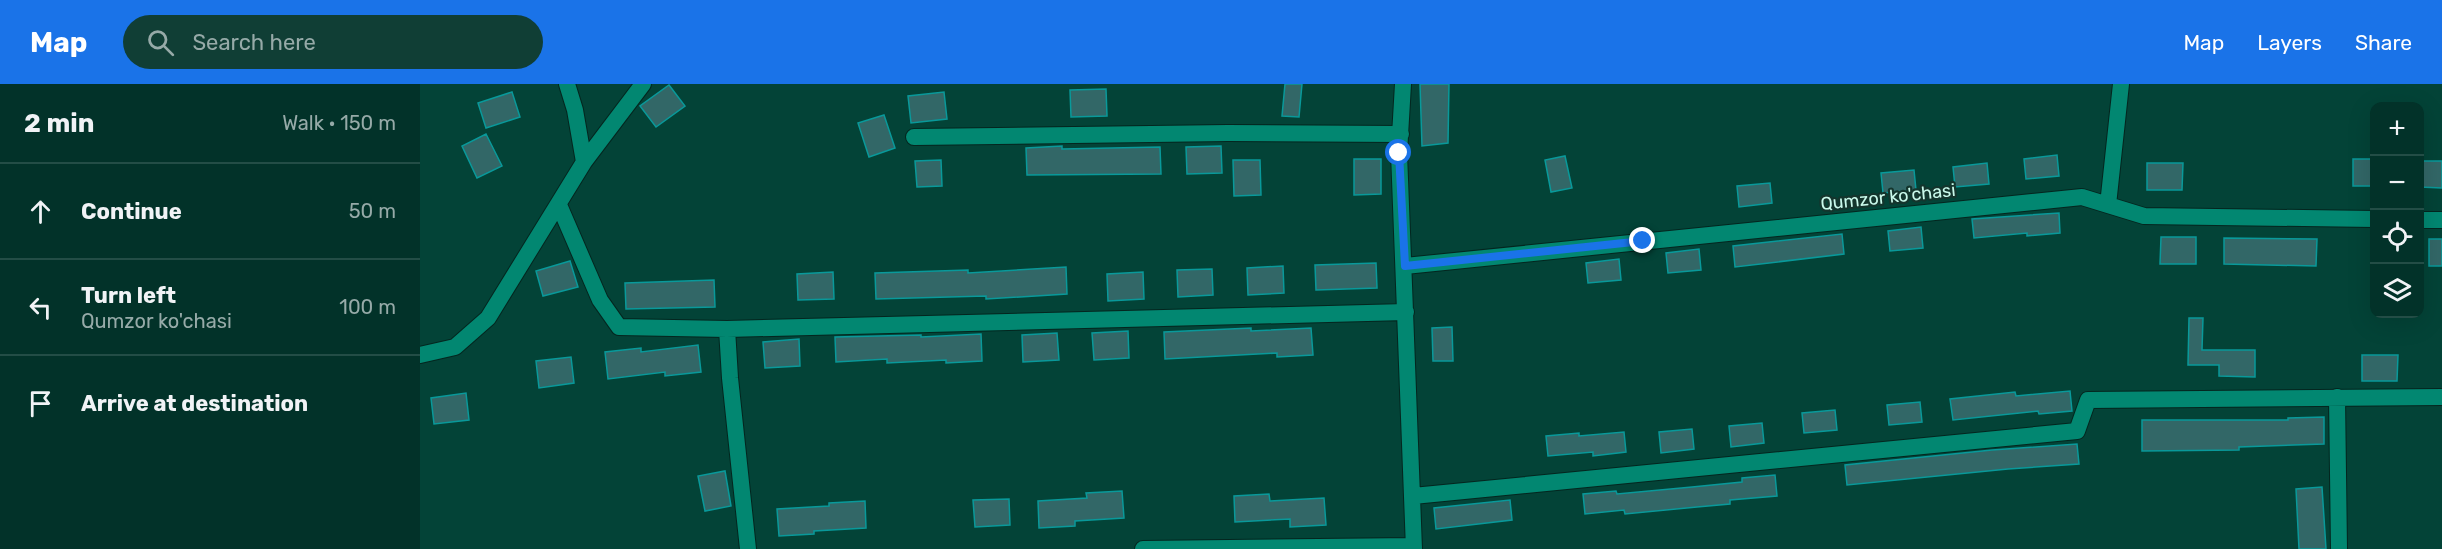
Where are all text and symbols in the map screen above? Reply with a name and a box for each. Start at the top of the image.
search box [123,15,543,69]
text: Map [30,26,87,59]
icon: search [144,26,177,59]
text: Search here [192,29,316,56]
text: Map [2183,30,2224,55]
text: Layers [2257,30,2322,55]
text: Share [2355,30,2412,55]
map controls [2370,102,2424,318]
button: + [2370,102,2424,156]
text: 2 min [24,108,94,139]
text: Walk · 150 m [282,111,396,135]
route start [1385,139,1411,165]
button: − [2370,156,2424,210]
street label: Qumzor ko'chasi [1819,179,1957,215]
icon: ahead [24,195,57,228]
text: Continue [81,198,182,225]
text: 50 m [349,199,396,223]
button: locate [2370,210,2424,264]
route end [1629,227,1655,253]
button: layers [2370,264,2424,318]
text: Turn left [81,282,176,309]
icon: left [24,291,57,324]
text: 100 m [339,295,396,319]
text: Qumzor ko'chasi [81,309,232,333]
icon: arrive [24,387,57,420]
text: Arrive at destination [81,390,308,417]

